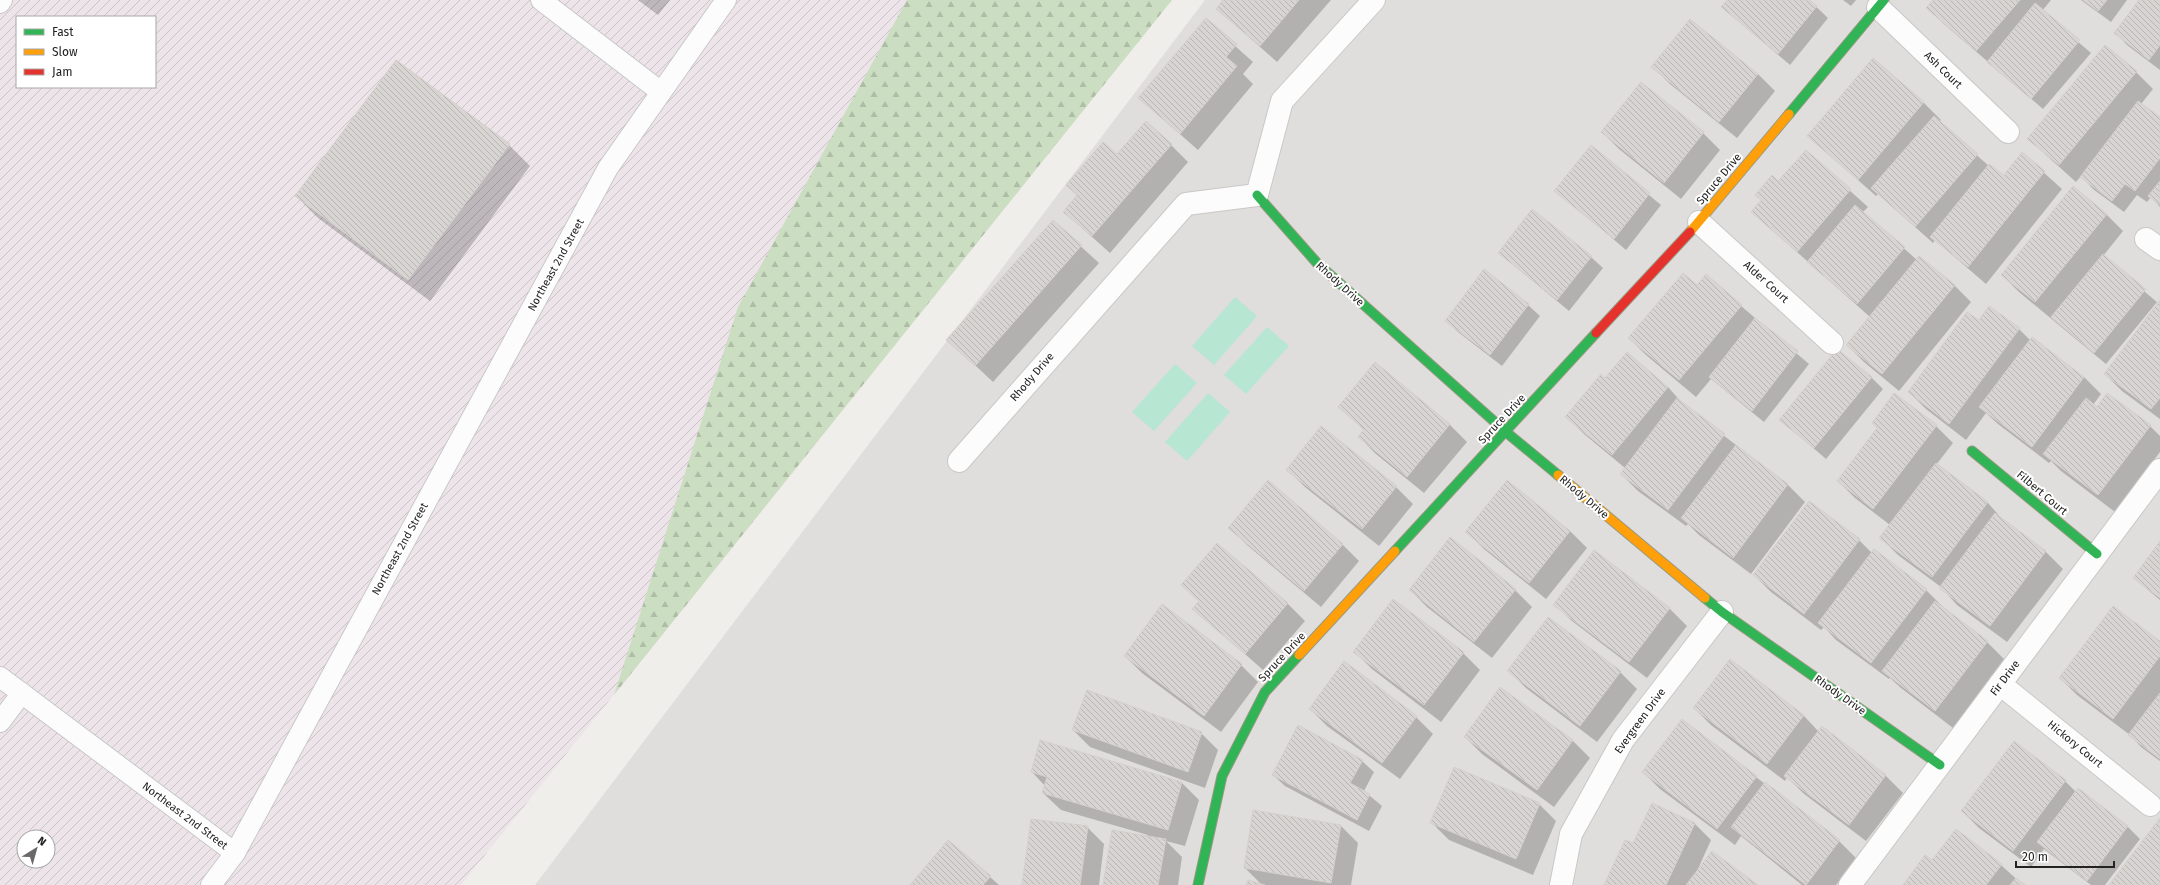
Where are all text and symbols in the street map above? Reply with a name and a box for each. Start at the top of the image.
legend [16,16,156,88]
text: Fast [52,25,74,39]
text: Slow [52,45,78,59]
street label: Ash Court [1921,49,1965,91]
text: Jam [52,65,72,79]
street label: Spruce Drive [1694,151,1744,207]
street label: Northeast 2nd Street [525,217,587,313]
street label: Alder Court [1741,258,1791,306]
street label: Rhody Drive [1313,259,1367,309]
street label: Rhody Drive [1007,350,1057,404]
street label: Spruce Drive [1476,392,1528,446]
street label: Filbert Court [2014,468,2070,518]
street label: Rhody Drive [1557,473,1611,521]
street label: Northeast 2nd Street [369,501,431,597]
street label: Spruce Drive [1256,630,1308,684]
street label: Fir Drive [1987,658,2023,698]
street label: Rhody Drive [1812,672,1868,718]
street label: Evergreen Drive [1612,686,1668,756]
street label: Hickory Court [2045,718,2105,770]
street label: Northeast 2nd Street [140,780,230,852]
north arrow [16,829,56,869]
text: N [35,834,49,849]
scale bar [2016,843,2114,869]
text: 20 m [2022,850,2048,864]

